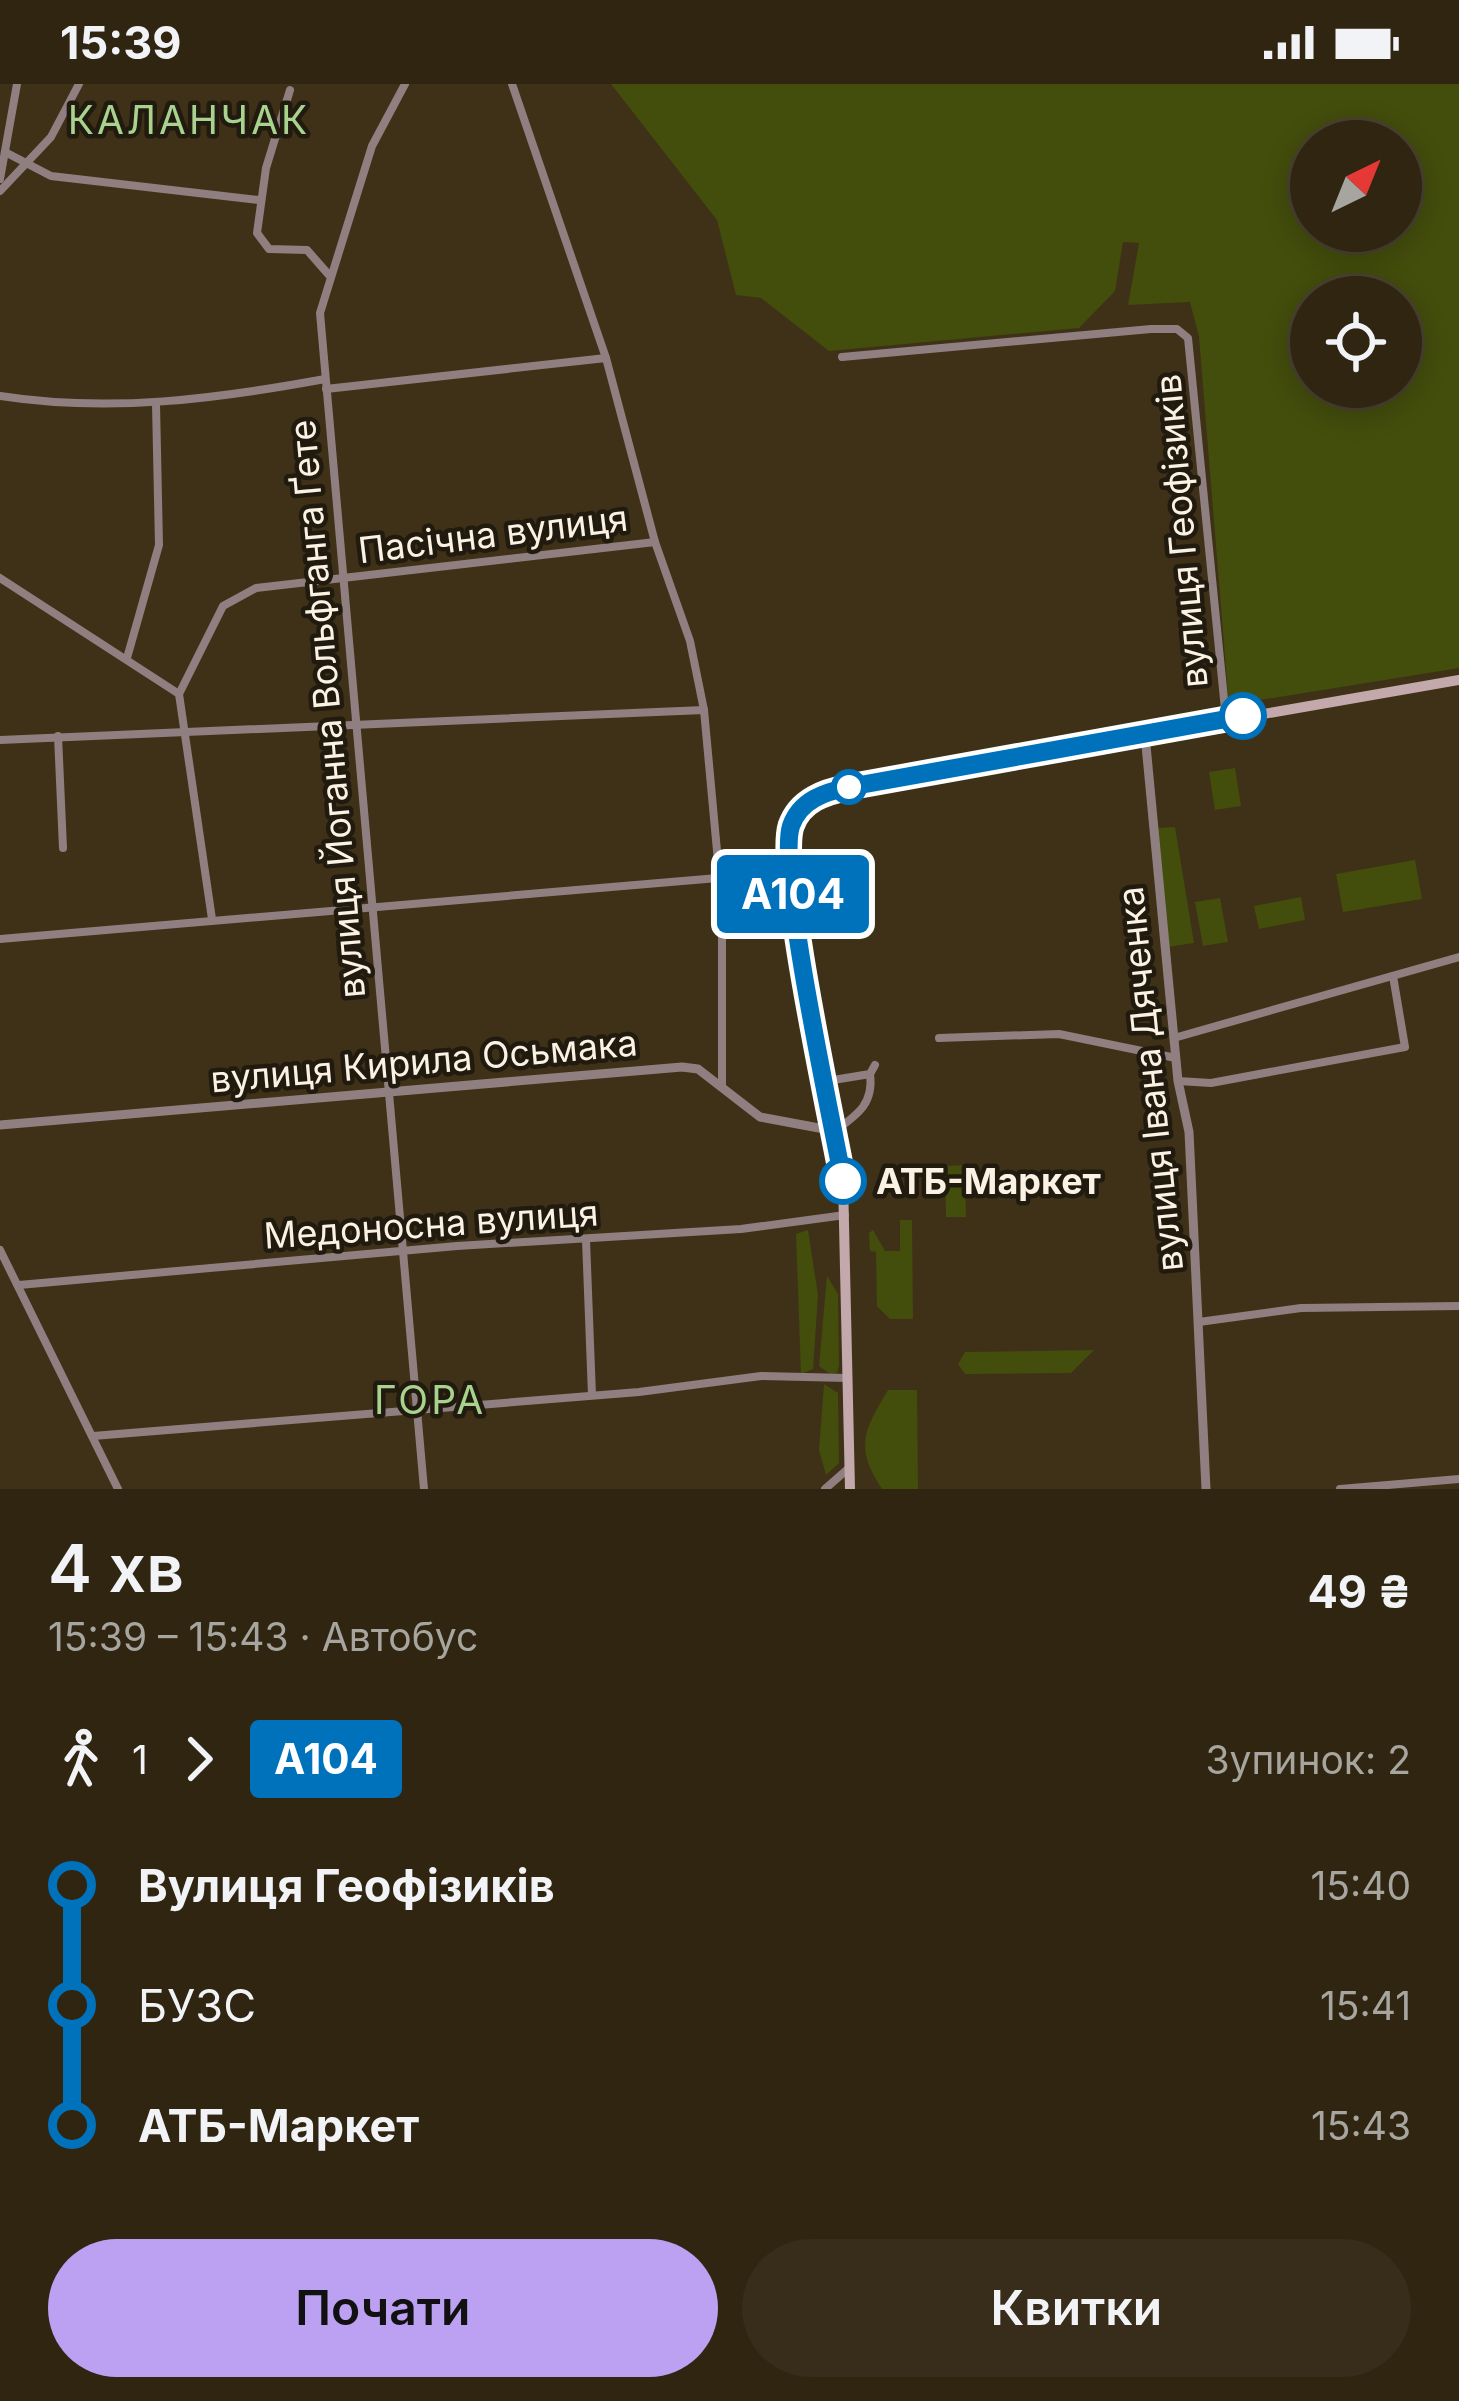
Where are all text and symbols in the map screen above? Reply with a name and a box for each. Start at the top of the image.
text: 15:39 [60,15,181,70]
district label: КАЛАНЧАК [68,96,310,143]
north arrow [1290,120,1422,252]
map controls [1290,120,1422,408]
button: locate [1290,276,1422,408]
street label: вулиця Геофізиків [1145,373,1217,689]
street label: вулиця Йоганна Вольфганга Ґете [280,418,374,1000]
street label: Пасічна вулиця [356,496,630,572]
unlabelled marker [1221,694,1265,738]
unlabelled marker [833,771,865,803]
line badge: А104 [709,855,877,933]
text: А104 [741,868,845,919]
street label: вулиця Івана Дяченка [1108,884,1192,1274]
street label: вулиця Кирила Осьмака [209,1020,639,1102]
marker: АТБ-Маркет [821,1159,865,1203]
place label: АТБ-Маркет [876,1159,1102,1203]
street label: Медоносна вулиця [262,1190,600,1258]
district label: ГОРА [374,1376,486,1423]
text: 4 хв [48,1528,184,1608]
text: 49 ₴ [1307,1564,1411,1619]
text: 15:39 – 15:43 · Автобус [48,1613,478,1660]
icon: walk [48,1726,114,1792]
icon: forward [166,1726,232,1792]
text: А104 [274,1733,378,1784]
text: 1 [132,1736,148,1783]
text: Зупинок: 2 [1205,1736,1411,1783]
text: Вулиця Геофізиків [138,1858,555,1913]
text: 15:40 [1310,1862,1411,1909]
text: БУЗС [138,1978,256,2033]
text: 15:41 [1320,1982,1411,2029]
text: АТБ-Маркет [138,2098,419,2153]
text: 15:43 [1311,2102,1411,2149]
button: Почати [48,2239,718,2377]
button: Квитки [742,2239,1411,2377]

